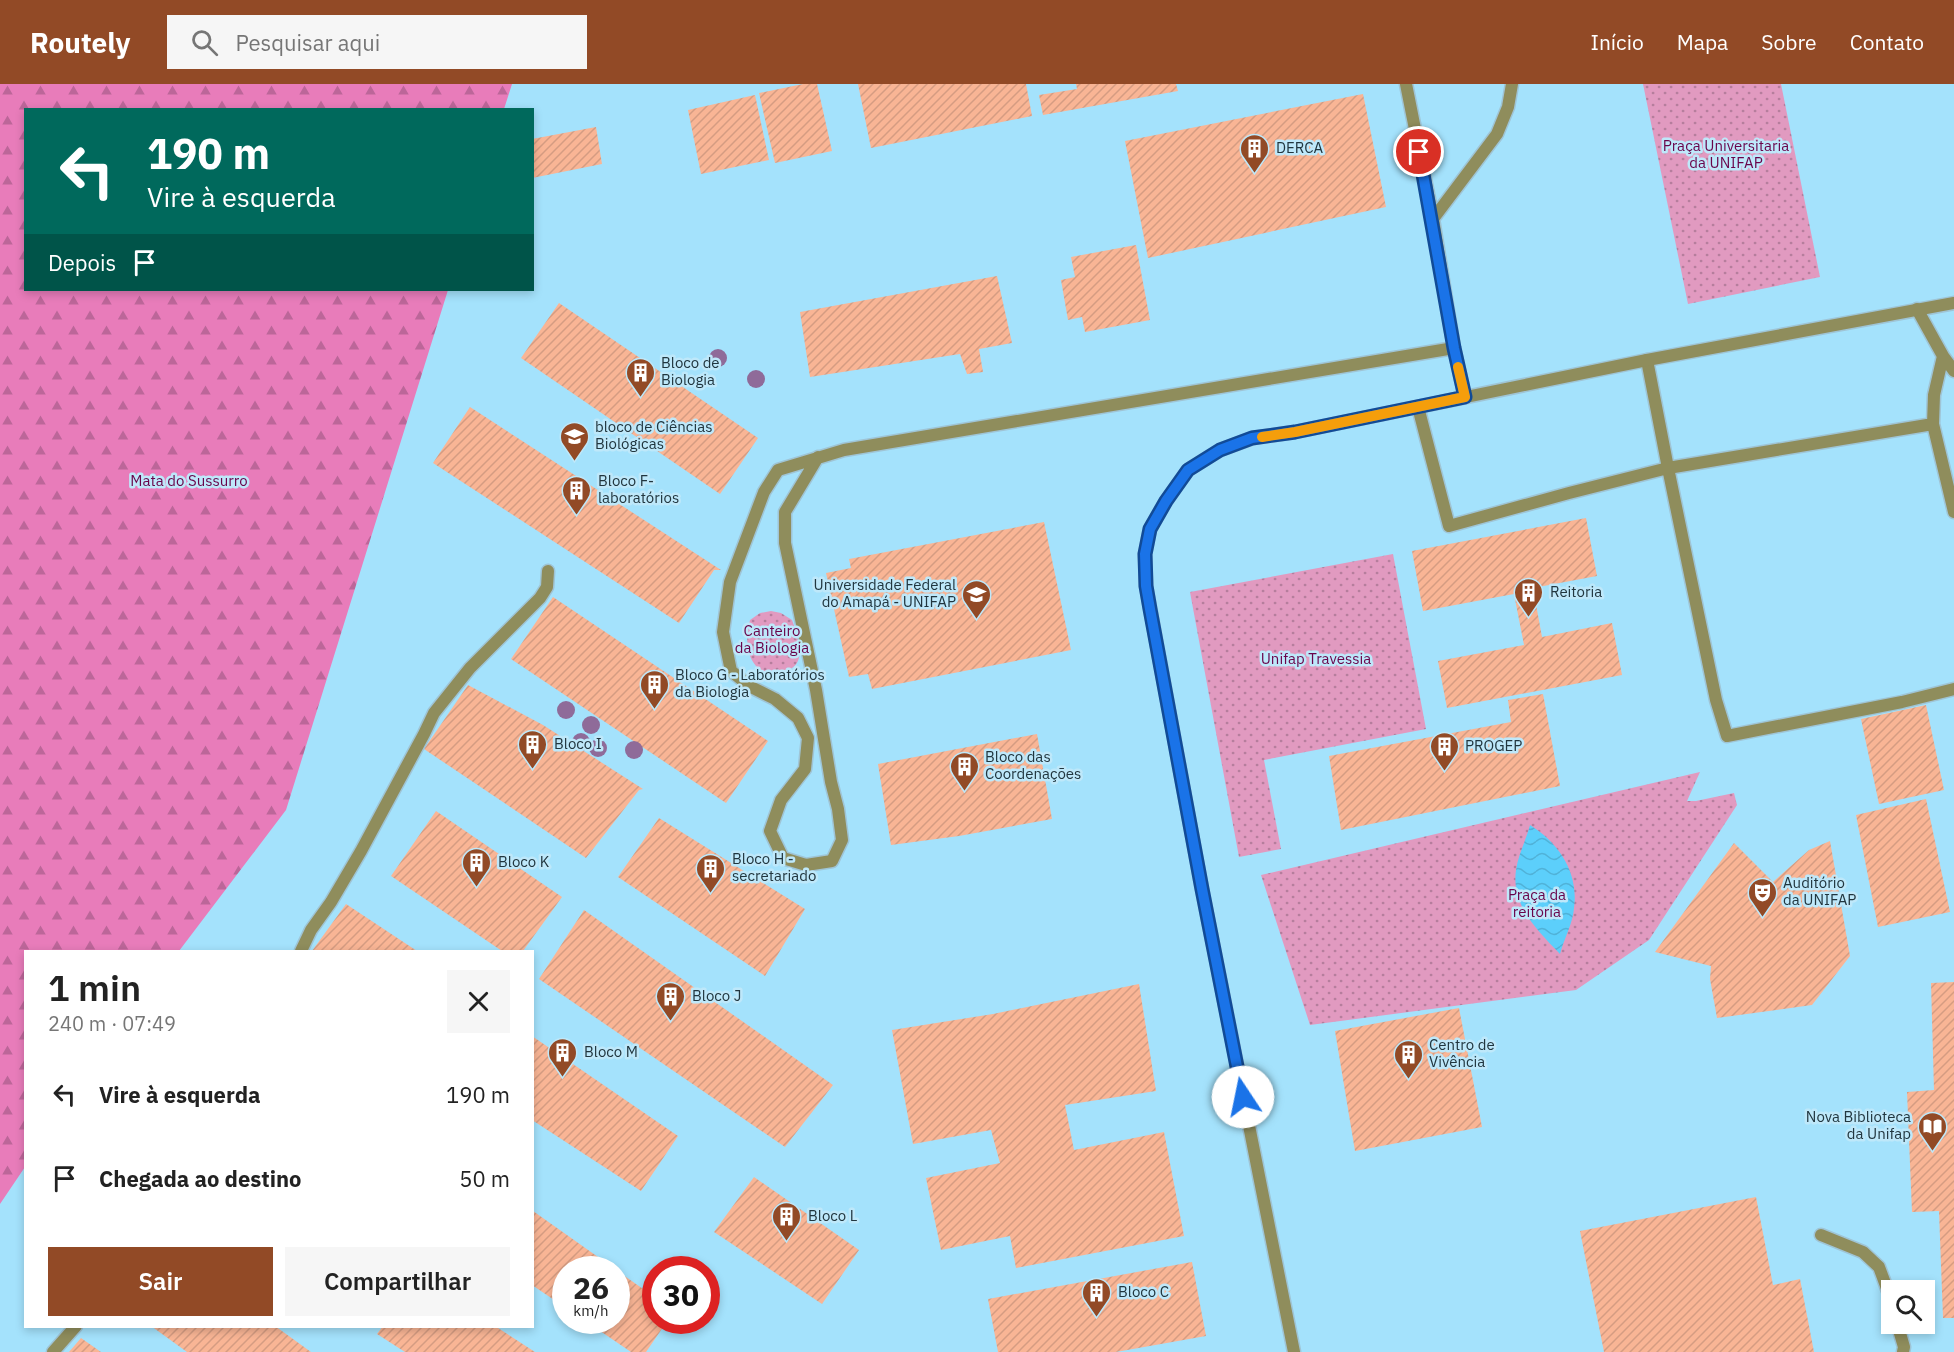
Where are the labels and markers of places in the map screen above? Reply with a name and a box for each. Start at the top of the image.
pin [1393,126,1444,177]
building icon: DERCA [1239,132,1271,174]
place label: DERCA [1276,138,1324,157]
place label: Bloco de Biologia [661,353,720,389]
building icon: Bloco de Biologia [624,356,656,398]
place label: bloco de Ciências Biológicas [595,417,712,453]
school or university icon: bloco de Ciências Biológicas [558,420,590,462]
place label: Bloco F- laboratórios [598,471,679,507]
building icon: Bloco F- laboratórios [561,474,593,516]
place label: Universidade Federal do Amapá - UNIFAP [814,575,956,611]
building icon: Reitoria [1513,576,1545,618]
school or university icon: Universidade Federal do Amapá - UNIFAP [961,578,993,620]
place label: Reitoria [1550,582,1602,601]
place label: Bloco G - Laboratórios da Biologia [675,665,825,701]
building icon: Bloco G - Laboratórios da Biologia [638,668,670,710]
building icon: Bloco I [517,728,549,770]
building icon: PROGEP [1428,730,1460,772]
place label: Bloco I [554,734,602,753]
place label: PROGEP [1465,736,1522,755]
place label: Bloco das Coordenações [985,747,1081,783]
building icon: Bloco das Coordenações [948,750,980,792]
building icon: Bloco K [461,846,493,888]
place label: Bloco H - secretariado [732,849,816,885]
place label: Bloco K [498,852,550,871]
building icon: Bloco H - secretariado [695,852,727,894]
place label: Auditório da UNIFAP [1783,873,1856,909]
theatre icon: Auditório da UNIFAP [1746,876,1778,918]
building icon: Bloco J [655,980,687,1022]
place label: Bloco J [692,986,741,1005]
place label: Centro de Vivência [1429,1035,1495,1071]
building icon: Bloco M [547,1036,579,1078]
building icon: Centro de Vivência [1392,1038,1424,1080]
place label: Bloco M [584,1042,638,1061]
place label: Nova Biblioteca da Unifap [1806,1107,1911,1143]
library icon: Nova Biblioteca da Unifap [1916,1110,1948,1152]
building icon: Bloco L [771,1200,803,1242]
place label: Bloco L [808,1206,858,1225]
building icon: Bloco C [1081,1276,1113,1318]
place label: Bloco C [1118,1282,1169,1301]

